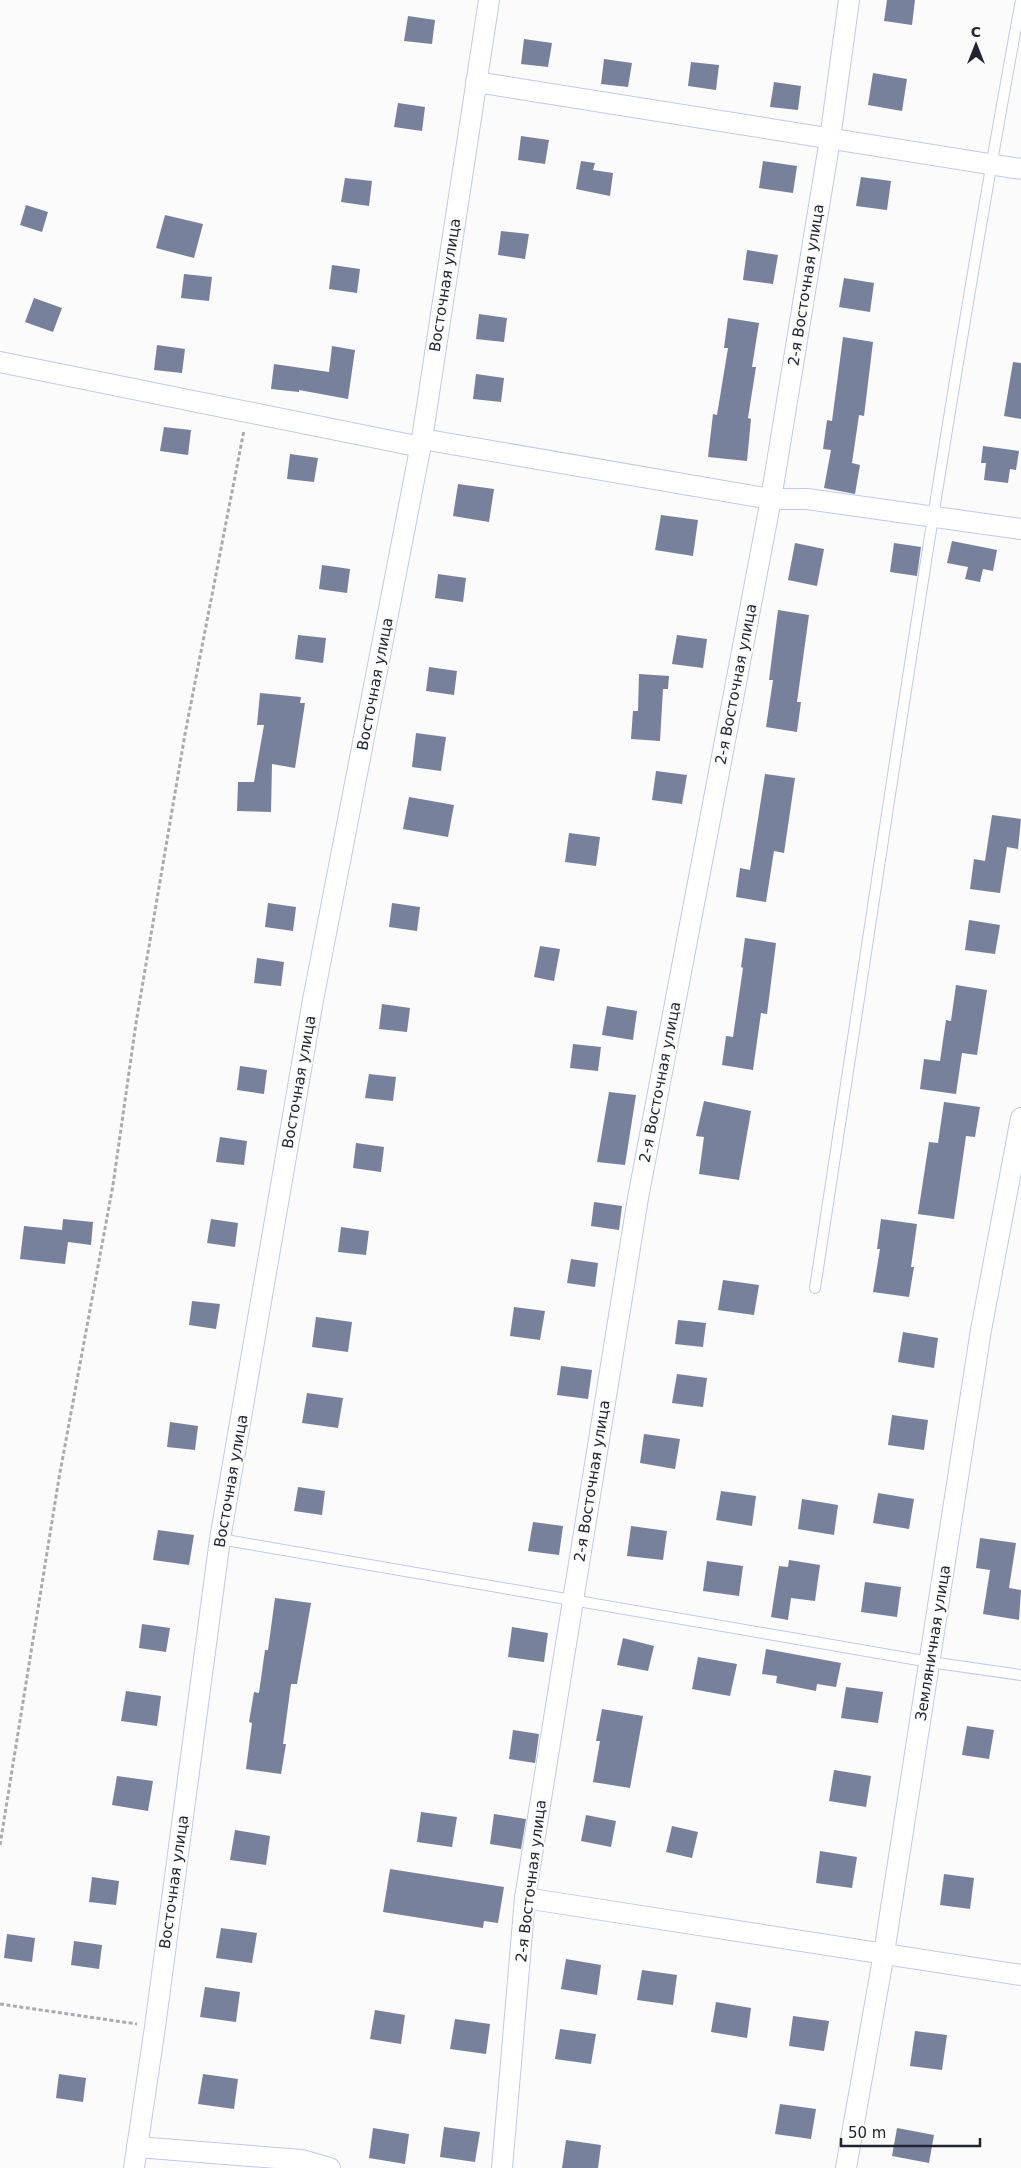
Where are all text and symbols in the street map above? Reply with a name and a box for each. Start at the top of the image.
north arrow [951,20,1001,70]
text: С [971,24,981,40]
street label: 2-я Восточная улица [784,203,828,367]
street label: Восточная улица [426,217,464,353]
street label: 2-я Восточная улица [712,602,760,766]
street label: Восточная улица [353,616,397,752]
street label: 2-я Восточная улица [636,1000,684,1164]
street label: Восточная улица [278,1014,320,1150]
street label: 2-я Восточная улица [570,1399,614,1563]
street label: Восточная улица [210,1413,252,1549]
street label: Земляничная улица [912,1564,954,1722]
street label: 2-я Восточная улица [512,1799,550,1963]
street label: Восточная улица [156,1814,192,1950]
scale bar [841,2116,980,2148]
text: 50 m [848,2124,886,2142]

